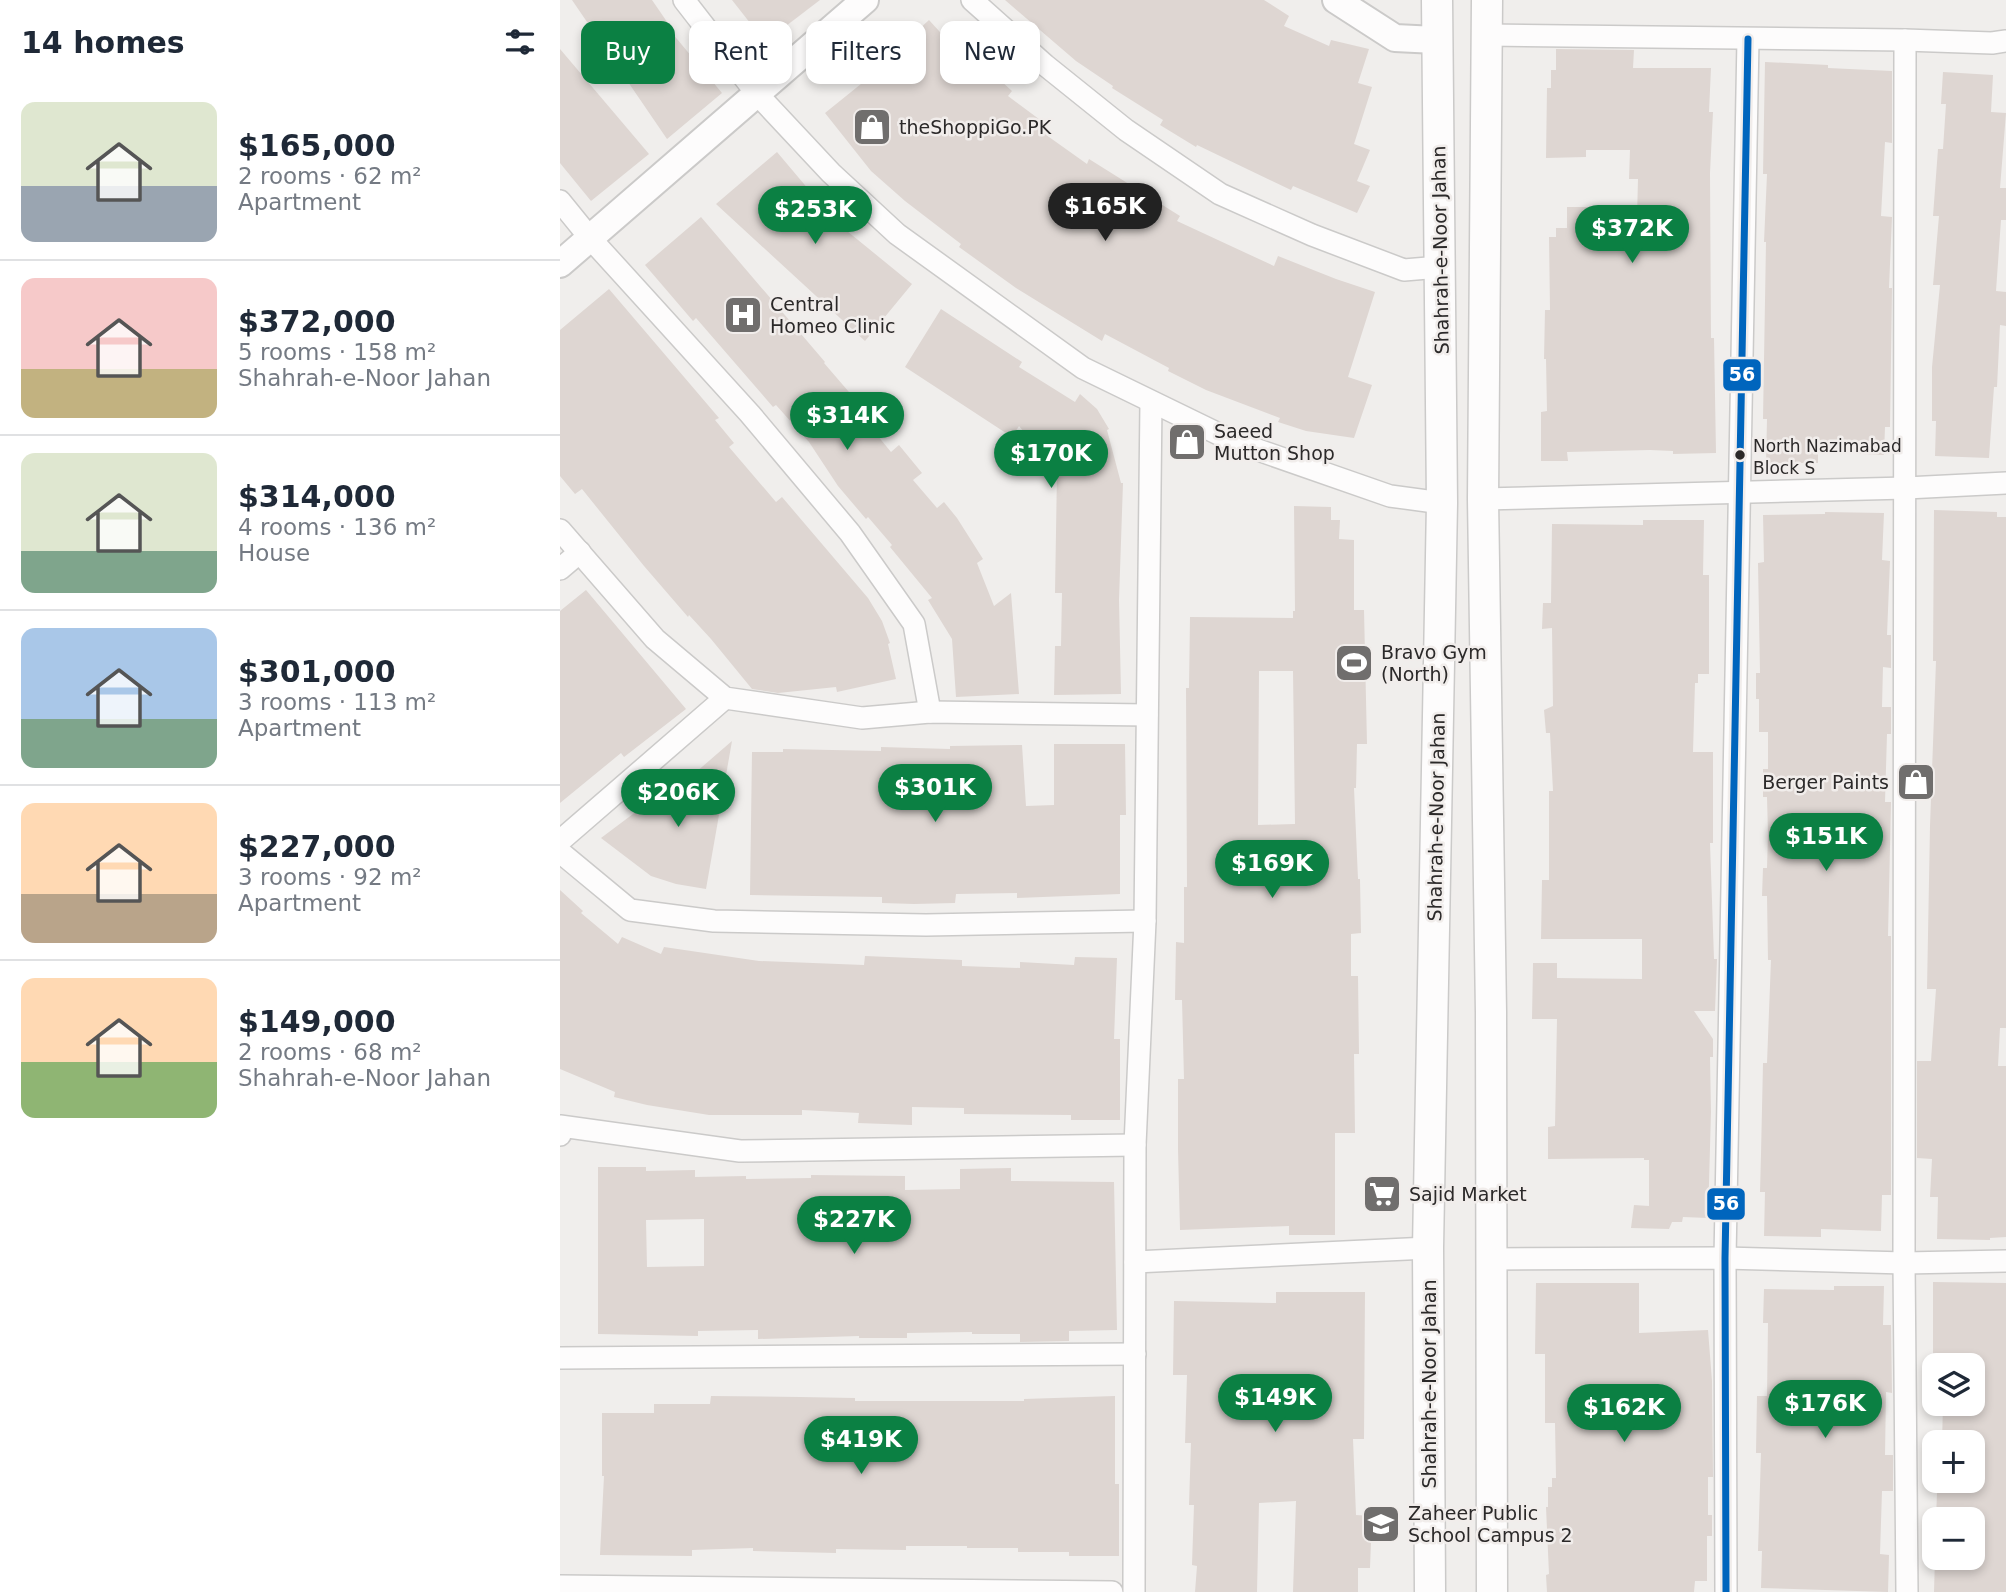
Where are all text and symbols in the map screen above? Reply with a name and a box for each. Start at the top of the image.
chip: Buy [581,21,675,84]
chip: Rent [689,21,792,84]
chip: Filters [806,21,926,84]
chip: New [940,21,1040,84]
icon: filters [501,23,539,61]
text: 14 homes [21,25,185,60]
shop icon: theShoppiGo.PK [851,106,893,148]
place label: theShoppiGo.PK [899,116,1052,138]
text: $165,000 [238,128,396,163]
icon: home [77,130,161,214]
street label: Shahrah-e-Noor Jahan [1427,145,1453,355]
text: 2 rooms · 62 m² [238,163,422,189]
pin: $165K [1056,184,1154,243]
pin: $253K [766,187,864,246]
text: Apartment [238,189,361,215]
text: $165K [1064,193,1146,219]
text: $253K [774,196,856,222]
pin: $372K [1583,205,1681,265]
text: $372K [1591,215,1673,241]
place label: Central Homeo Clinic [770,293,895,337]
hospital icon: Central Homeo Clinic [722,294,764,336]
text: $372,000 [238,304,396,339]
icon: home [77,306,161,390]
text: 5 rooms · 158 m² [238,339,436,365]
line badge: 56 [1722,358,1762,392]
text: 56 [1729,363,1755,385]
text: Shahrah-e-Noor Jahan [238,365,491,391]
pin: $314K [798,392,896,452]
text: $314K [806,402,888,428]
place label: Saeed Mutton Shop [1214,420,1335,464]
shop icon: Saeed Mutton Shop [1166,421,1208,463]
pin: $170K [1002,430,1100,490]
place label: North Nazimabad Block S [1753,436,1902,478]
text: $170K [1010,440,1092,466]
marker: North Nazimabad Block S [1733,448,1747,462]
text: $314,000 [238,479,396,514]
icon: home [77,481,161,565]
text: 4 rooms · 136 m² [238,514,436,540]
text: House [238,540,310,566]
place label: Bravo Gym (North) [1381,641,1487,685]
sports icon: Bravo Gym (North) [1333,642,1375,684]
text: $301,000 [238,654,396,689]
icon: home [77,656,161,740]
text: 3 rooms · 113 m² [238,689,436,715]
street label: Shahrah-e-Noor Jahan [1423,712,1449,922]
text: Apartment [238,715,361,741]
shop icon: Berger Paints [1895,761,1937,803]
pin: $301K [886,764,984,824]
pin: $206K [629,770,727,829]
place label: Berger Paints [1762,771,1889,793]
text: $301K [894,774,976,800]
text: $206K [637,779,719,805]
pin: $151K [1777,814,1875,873]
text: $151K [1785,823,1867,849]
text: $227,000 [238,829,396,864]
icon: home [77,831,161,915]
pin: $169K [1223,841,1321,900]
text: $169K [1231,850,1313,876]
text: 3 rooms · 92 m² [238,864,422,890]
text: Apartment [238,890,361,916]
text: $149,000 [238,1004,396,1039]
icon: home [77,1006,161,1090]
text: 2 rooms · 68 m² [238,1039,422,1065]
text: Shahrah-e-Noor Jahan [238,1065,491,1091]
supermarket icon: Sajid Market [1361,1173,1403,1215]
place label: Sajid Market [1409,1183,1527,1205]
line badge: 56 [1706,1187,1746,1221]
text: 56 [1713,1192,1739,1214]
pin: $227K [805,1196,903,1256]
text: $227K [813,1206,895,1232]
street label: Shahrah-e-Noor Jahan [1418,1280,1440,1488]
map controls [1922,1353,1985,1570]
button: layers [1922,1353,1985,1416]
pin: $149K [1226,1374,1324,1434]
pin: $176K [1776,1380,1874,1440]
text: $149K [1234,1384,1316,1410]
pin: $162K [1575,1384,1673,1444]
text: $176K [1784,1390,1866,1416]
text: $162K [1583,1394,1665,1420]
pin: $419K [812,1416,910,1476]
text: $419K [820,1426,902,1452]
button: + [1922,1430,1985,1493]
place label: Zaheer Public School Campus 2 [1408,1502,1573,1546]
school or university icon: Zaheer Public School Campus 2 [1360,1503,1402,1545]
button: − [1922,1507,1985,1570]

